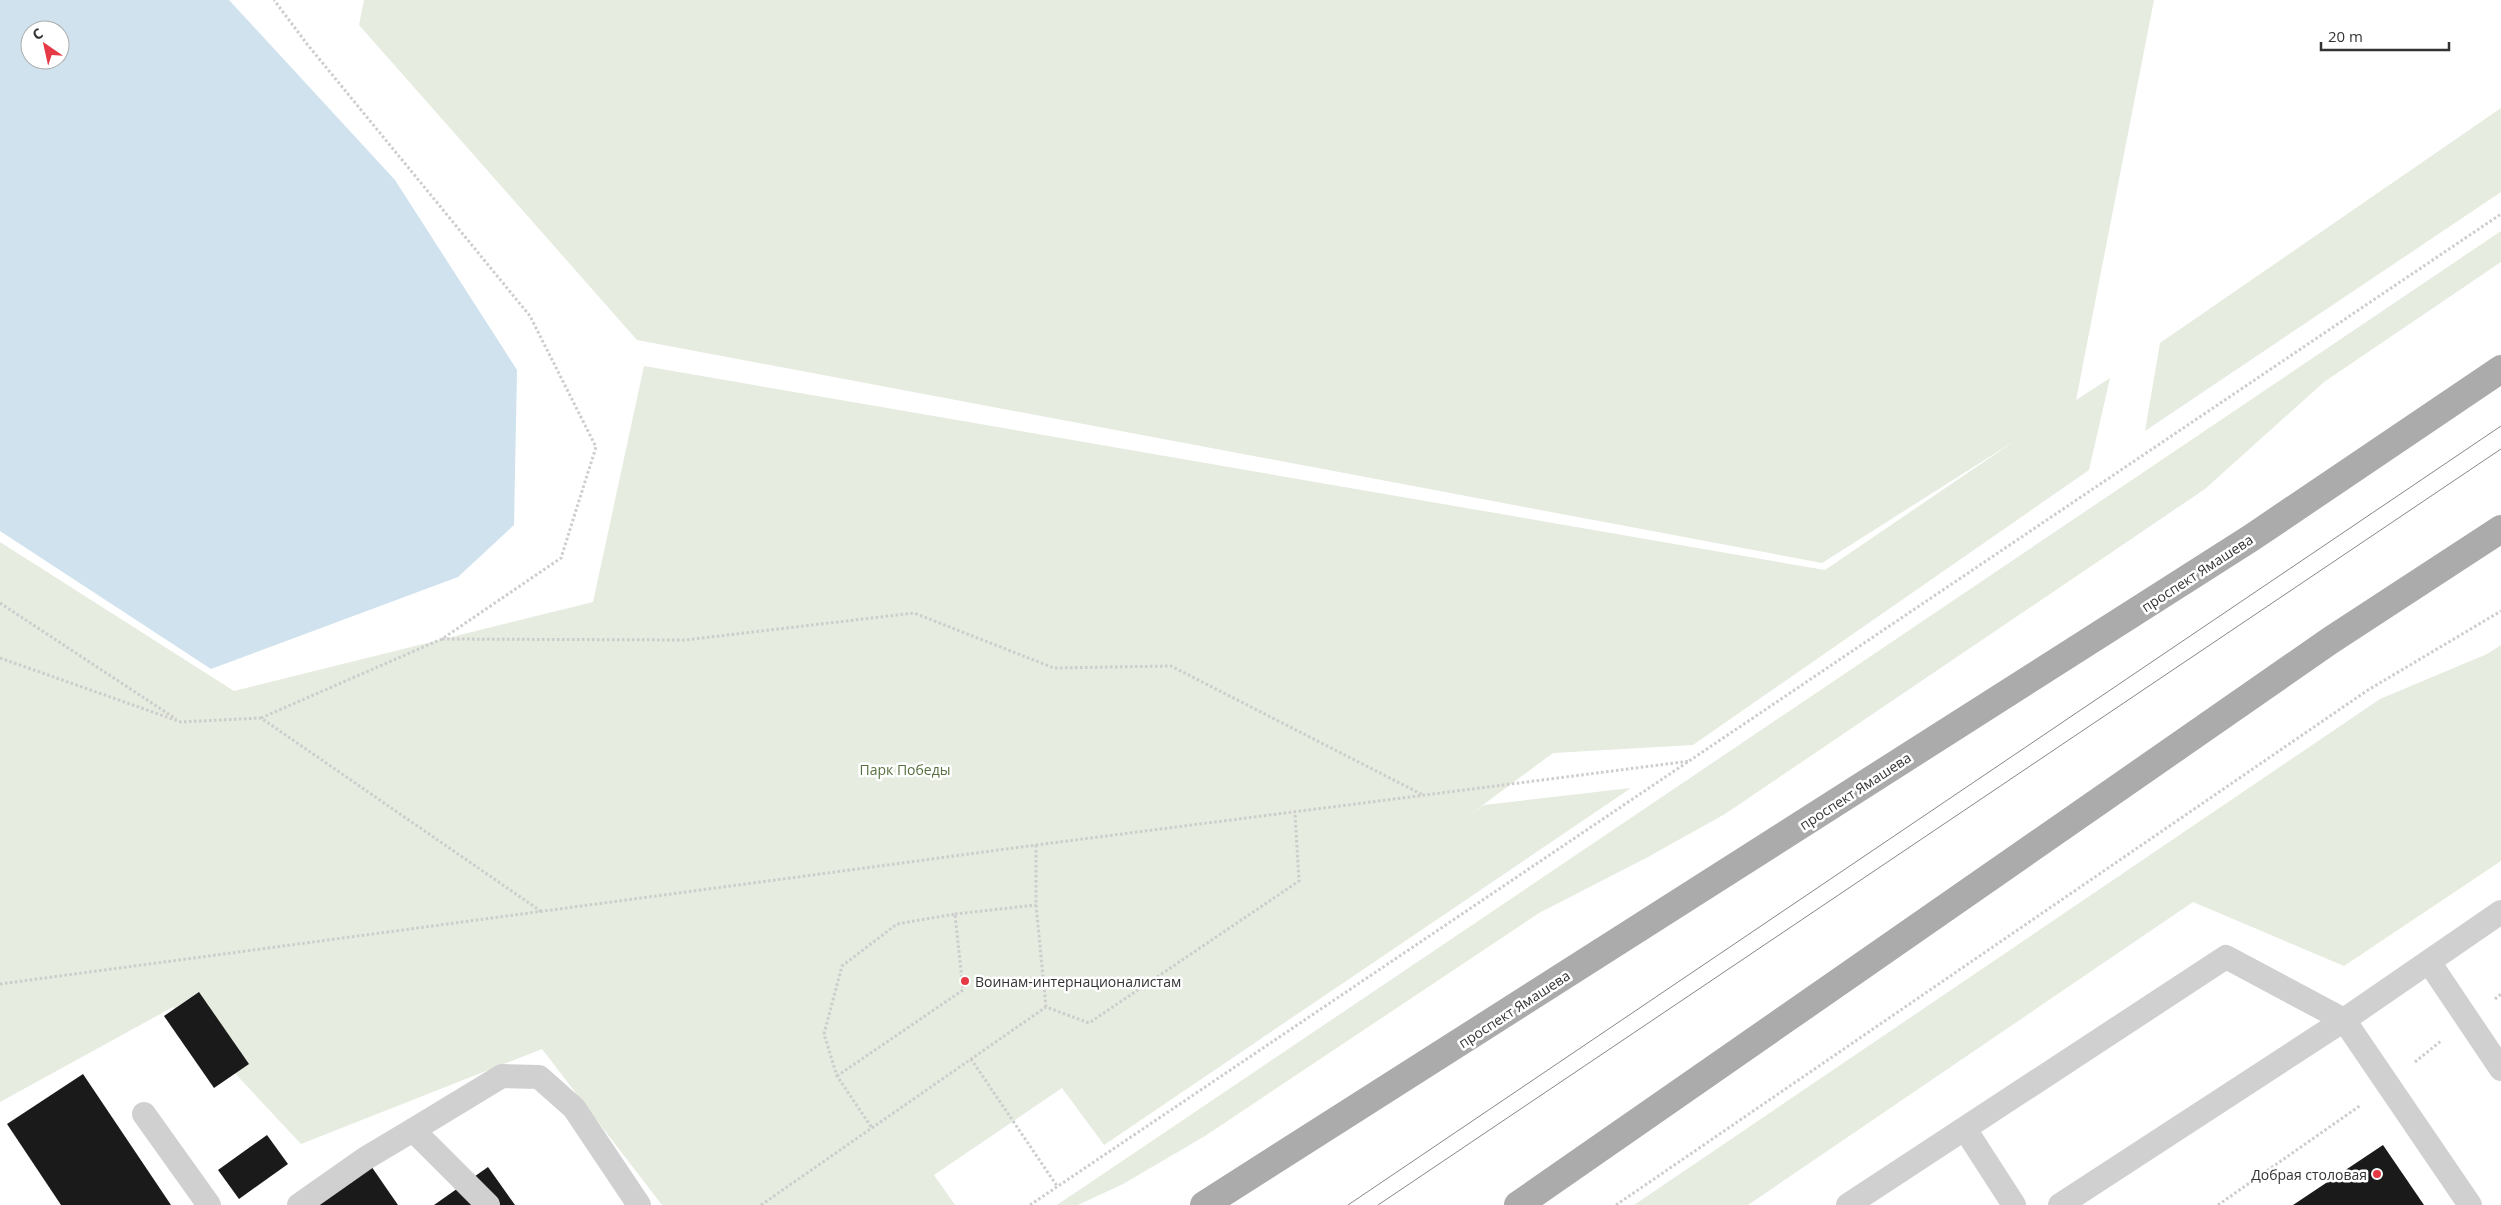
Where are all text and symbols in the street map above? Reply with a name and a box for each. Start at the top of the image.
north arrow [20,20,70,70]
scale bar [2321,20,2448,52]
text: С [28,23,47,44]
text: 20 m [2328,26,2363,46]
street label: проспект Ямашева [2138,530,2256,616]
street label: проспект Ямашева [1796,748,1914,834]
park label: Парк Победы [859,760,951,779]
street label: проспект Ямашева [1455,966,1573,1052]
place label: Воинам-интернационалистам [975,972,1181,991]
marker: Воинам-интернационалистам [959,975,971,987]
place label: Добрая столовая [2251,1165,2367,1184]
marker: Добрая столовая [2371,1168,2383,1180]

